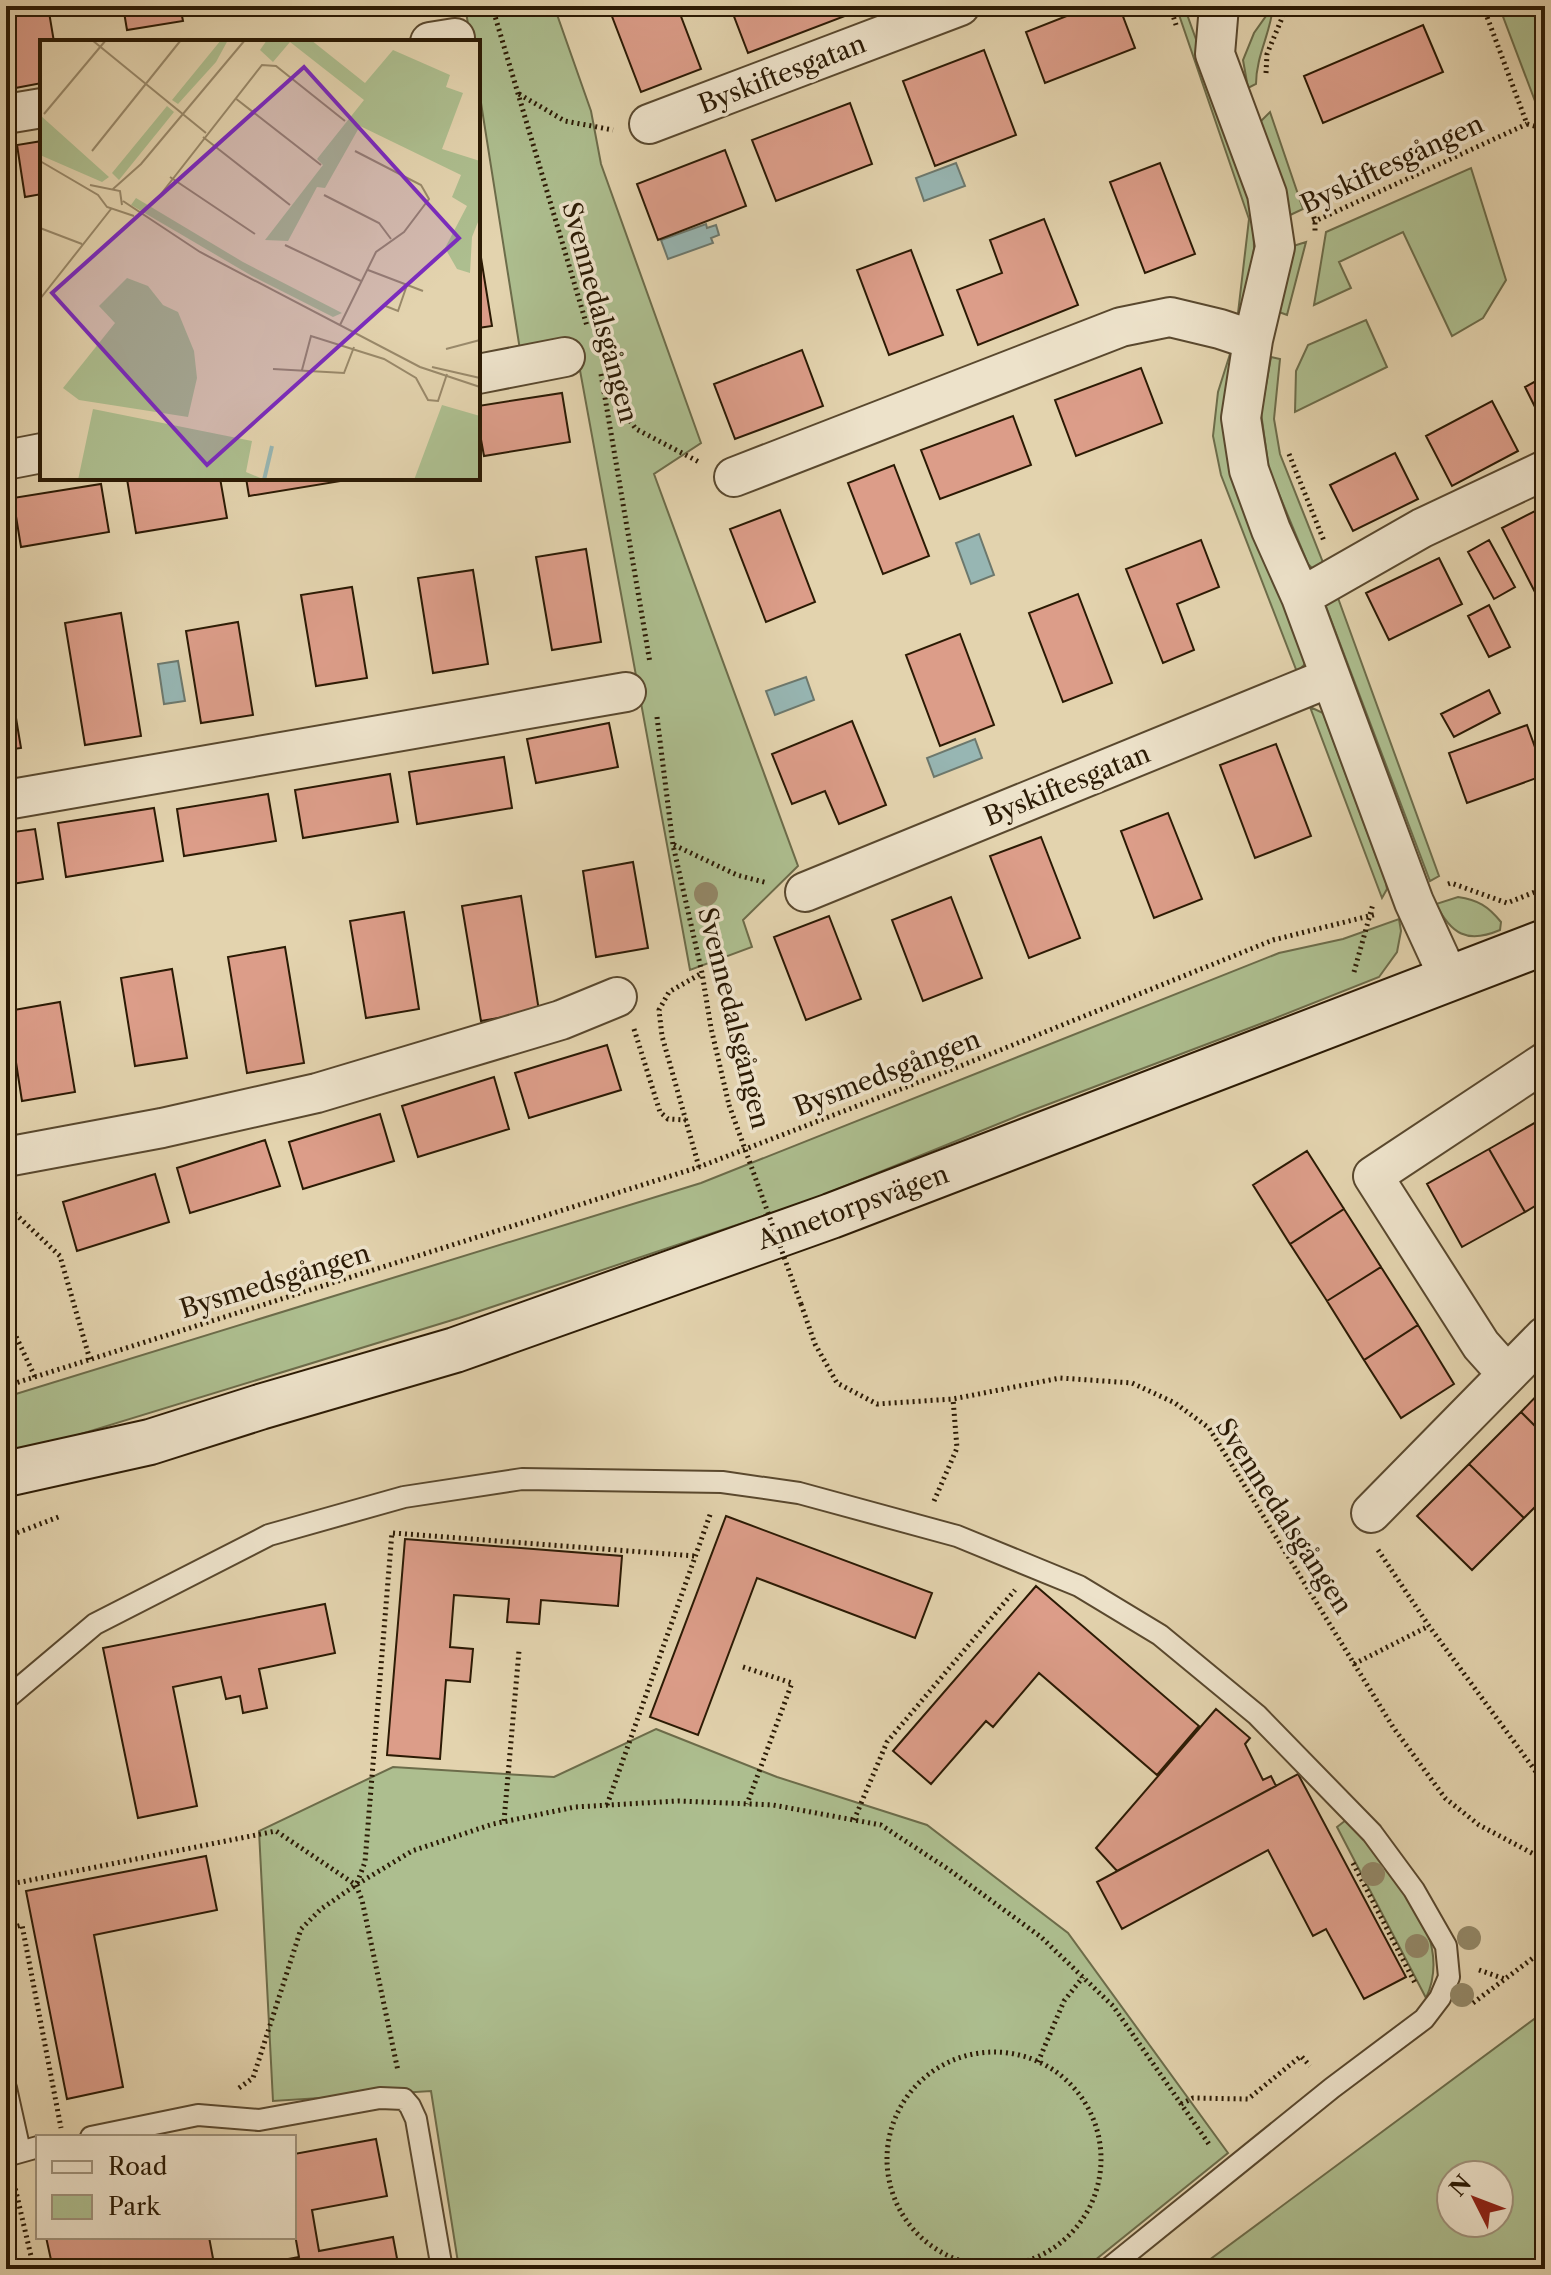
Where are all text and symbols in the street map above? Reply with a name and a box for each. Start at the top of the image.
street label: Byskiftesgatan [694,27,870,121]
inset map [40,40,480,480]
street label: Byskiftesgången [1295,108,1489,220]
street label: Svennedalsgången [555,198,645,426]
street label: Byskiftesgatan [979,737,1155,833]
street label: Svennedalsgången [691,904,777,1132]
street label: Bysmedsgången [789,1023,985,1123]
street label: Annetorpsvägen [752,1158,953,1257]
street label: Bysmedsgången [176,1237,374,1325]
street label: Svennedalsgången [1209,1412,1359,1620]
legend [36,2135,296,2239]
text: Road [108,2152,168,2181]
north arrow [1435,2159,1515,2239]
text: N [1444,2170,1477,2202]
text: Park [108,2192,161,2221]

